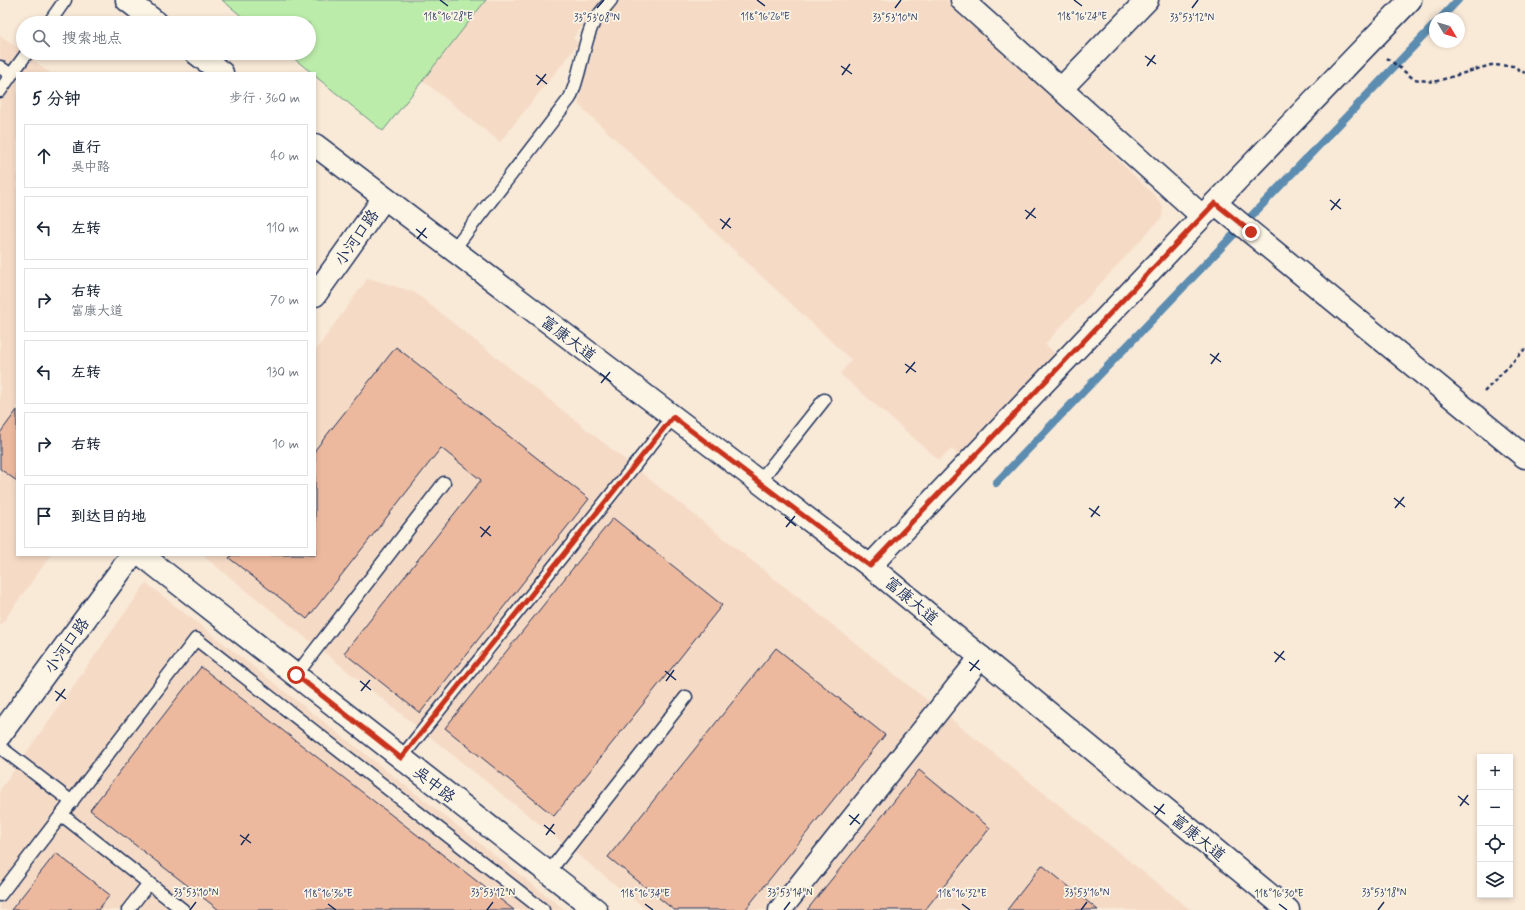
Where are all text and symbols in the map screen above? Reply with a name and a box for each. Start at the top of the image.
text: 118°16'28"E [423,10,473,24]
text: 118°16'26"E [740,10,790,24]
text: 118°16'24"E [1057,10,1107,24]
text: 33°53'08"N [574,11,620,25]
text: 33°53'10"N [873,11,918,25]
text: 33°53'12"N [1170,11,1215,25]
north arrow [1429,12,1465,48]
search box [16,16,316,60]
icon: search [30,27,52,49]
text: 搜索地点 [62,29,122,49]
text: 5 分钟 [32,88,81,110]
text: 步行 · 360 m [229,90,300,107]
text: 直行 [71,138,101,158]
icon: ahead [33,145,55,167]
text: 40 m [270,148,299,165]
text: 吴中路 [71,159,110,176]
street label: 小河口路 [330,206,384,270]
icon: left [33,217,55,239]
text: 左转 [71,219,101,239]
text: 110 m [266,220,299,237]
route end [1242,223,1260,241]
text: 右转 [71,282,101,302]
icon: right [33,289,55,311]
text: 70 m [270,292,299,309]
text: 富康大道 [71,303,123,320]
street label: 富康大道 [536,312,600,367]
icon: left [33,361,55,383]
text: 左转 [71,363,101,383]
text: 130 m [266,364,299,381]
icon: right [33,433,55,455]
text: 右转 [71,435,101,455]
text: 10 m [272,436,299,453]
icon: arrive [33,505,55,527]
text: 到达目的地 [71,507,146,527]
street label: 富康大道 [880,573,942,630]
street label: 小河口路 [40,614,95,678]
route start [287,666,305,684]
map controls [1477,754,1513,898]
button: + [1477,754,1513,790]
street label: 吴中路 [409,762,459,808]
button: − [1477,790,1513,826]
street label: 富康大道 [1167,810,1230,866]
button: locate [1477,826,1513,862]
button: layers [1477,862,1513,898]
text: 33°53'10"N [174,886,219,900]
text: 33°53'12"N [471,886,516,900]
text: 33°53'14"N [767,886,813,900]
text: 33°53'16"N [1065,886,1110,900]
text: 33°53'18"N [1362,886,1407,900]
text: 118°16'36"E [303,887,353,901]
text: 118°16'34"E [620,887,670,901]
text: 118°16'32"E [938,887,987,901]
text: 118°16'30"E [1254,887,1304,901]

